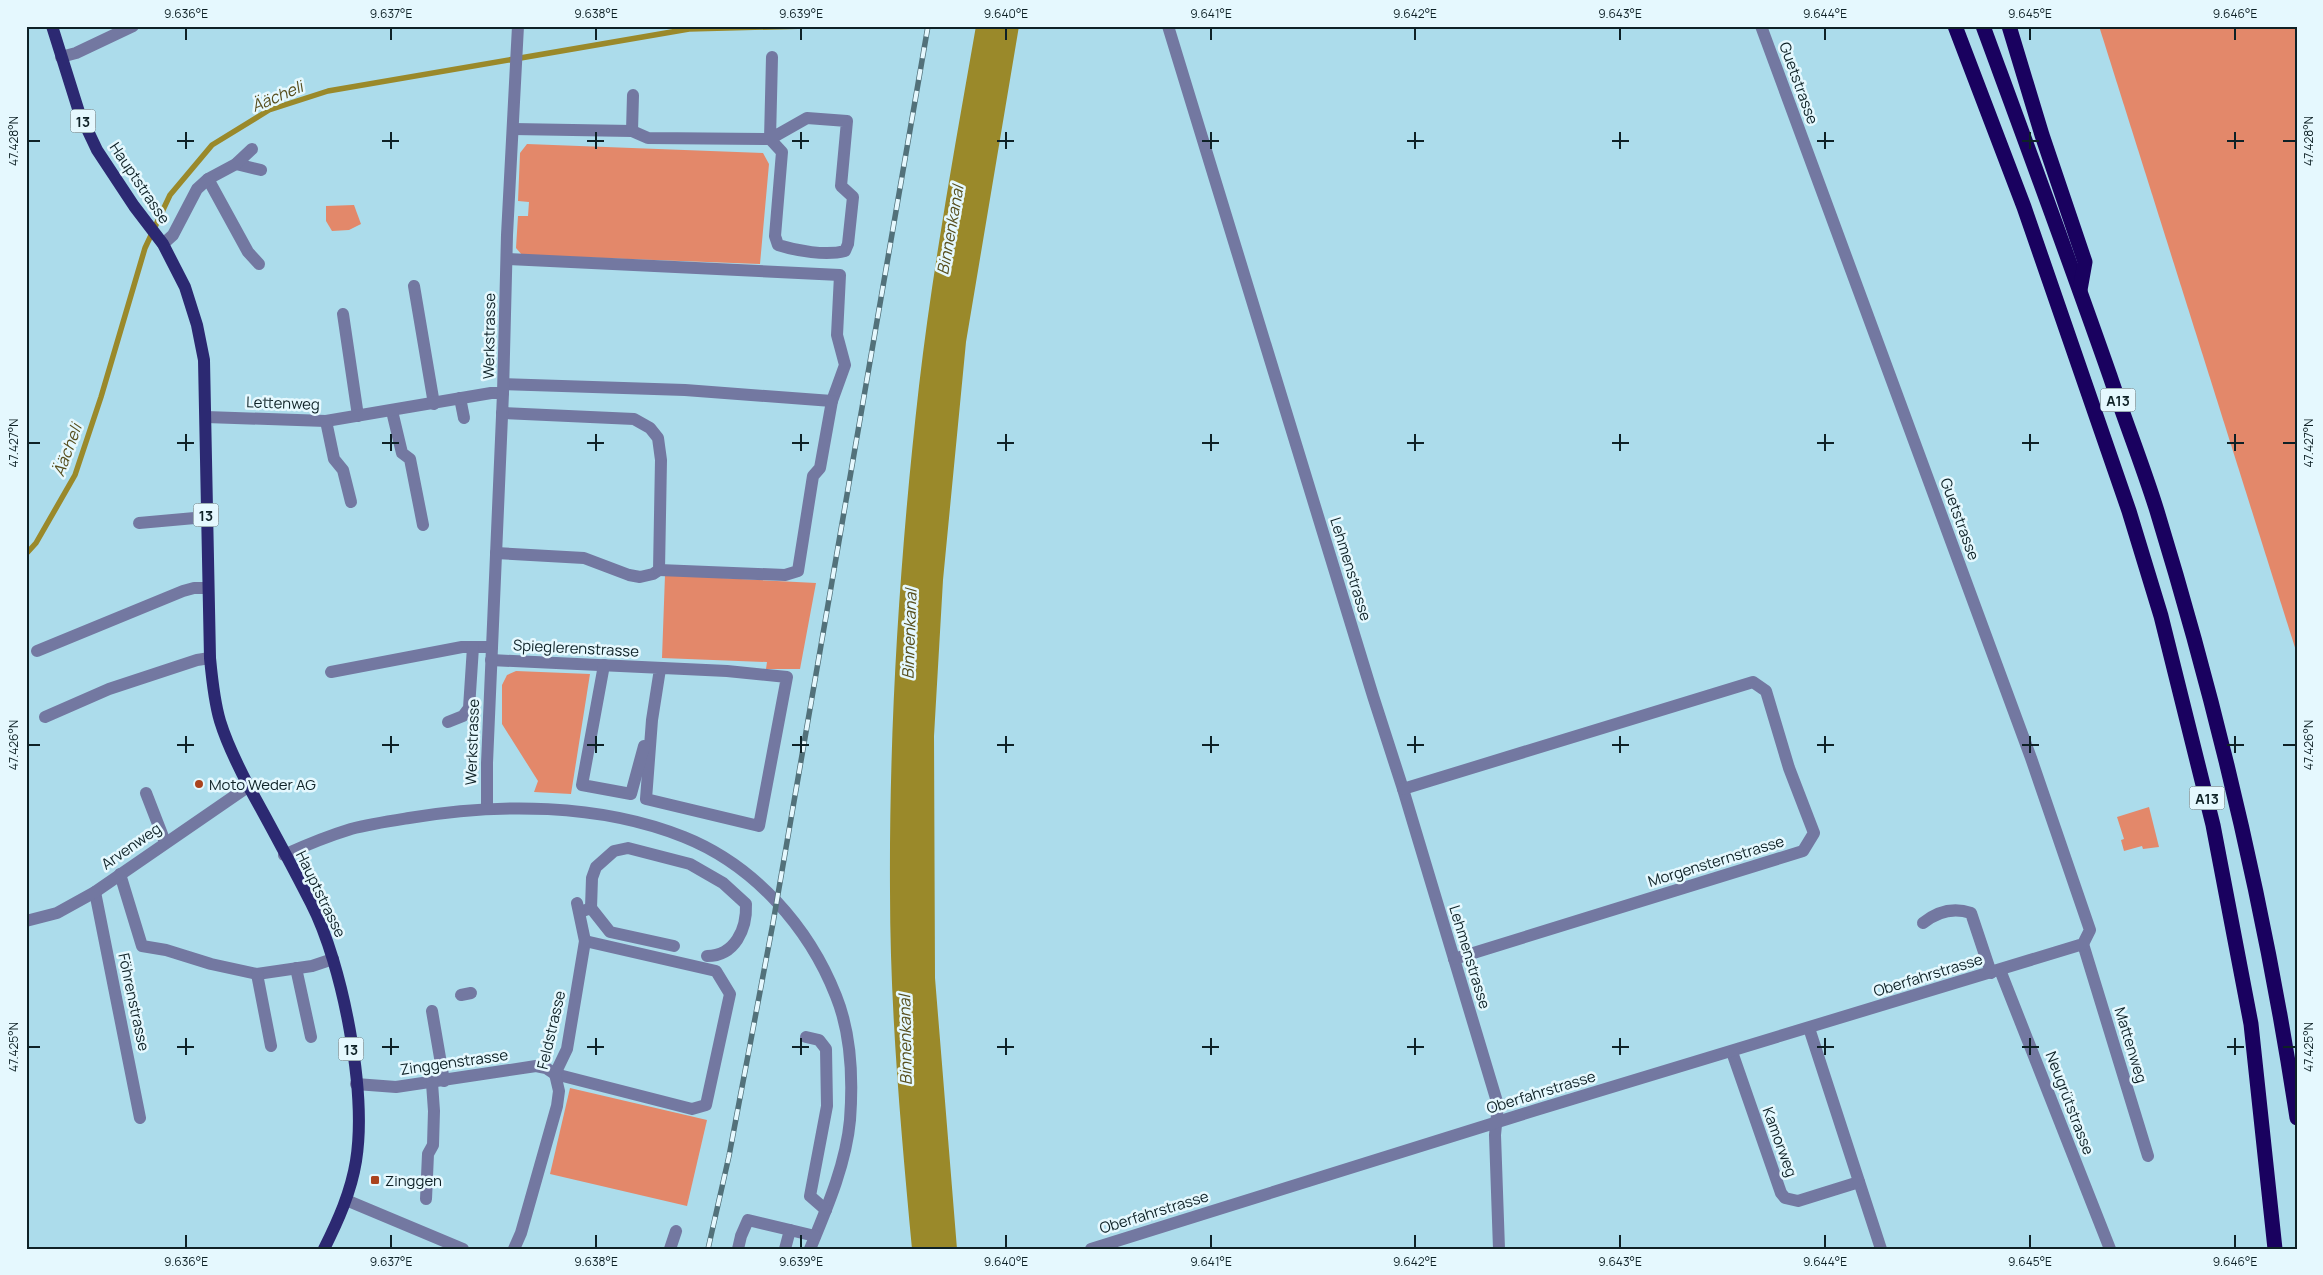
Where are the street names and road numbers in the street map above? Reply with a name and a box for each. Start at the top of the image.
street label: Guetstrasse [1774,39,1824,127]
road number: 13 [70,110,96,132]
street label: Hauptstrasse [105,138,175,228]
street label: Werkstrasse [478,292,500,379]
road number: A13 [2100,388,2136,412]
street label: Lettenweg [246,391,320,415]
street label: Guetstrasse [1935,475,1985,563]
road number: 13 [194,504,218,526]
street label: Lehmenstrasse [1325,515,1377,624]
street label: Spieglerenstrasse [512,634,640,662]
street label: Werkstrasse [460,698,484,786]
road number: A13 [2190,786,2224,810]
street label: Arvenweg [97,818,165,874]
street label: Morgensternstrasse [1645,830,1787,892]
street label: Hauptstrasse [291,847,351,941]
street label: Lehmenstrasse [1444,903,1496,1012]
street label: Oberfahrstrasse [1871,948,1985,1002]
street label: Föhrenstrasse [113,951,155,1053]
street label: Feldstrasse [532,988,570,1071]
street label: Mattenweg [2110,1004,2152,1086]
road number: 13 [338,1038,364,1060]
street label: Zinggenstrasse [399,1044,509,1080]
street label: Neugrütstrasse [2041,1048,2099,1158]
street label: Oberfahrstrasse [1484,1065,1598,1119]
street label: Kamorweg [1758,1104,1802,1180]
street label: Oberfahrstrasse [1097,1185,1211,1239]

